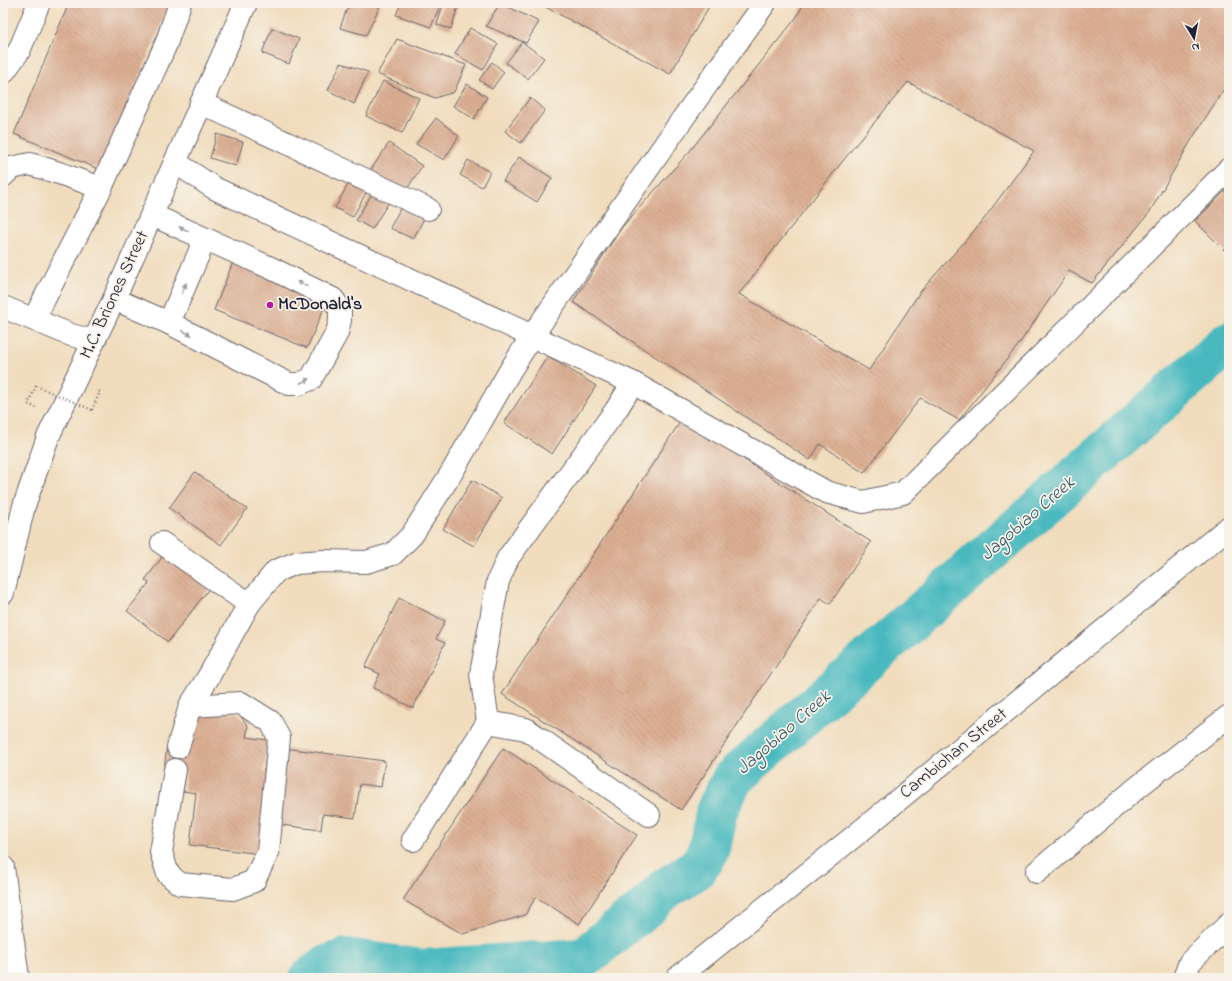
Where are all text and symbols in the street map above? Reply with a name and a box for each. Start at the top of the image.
north arrow [1174,18,1214,58]
text: N [1191,38,1201,55]
one-way arrow [179,226,190,232]
street label: M.C. Briones Street [74,227,156,363]
one-way arrow [297,281,308,287]
one-way arrow [181,282,187,293]
place label: McDonald's [278,292,362,318]
marker: McDonald's [265,300,275,310]
one-way arrow [182,330,193,336]
one-way arrow [299,378,311,384]
water label: Jagobiao Creek [975,470,1082,568]
water label: Jagobiao Creek [731,684,838,782]
street label: Cambiohan Street [894,702,1014,806]

